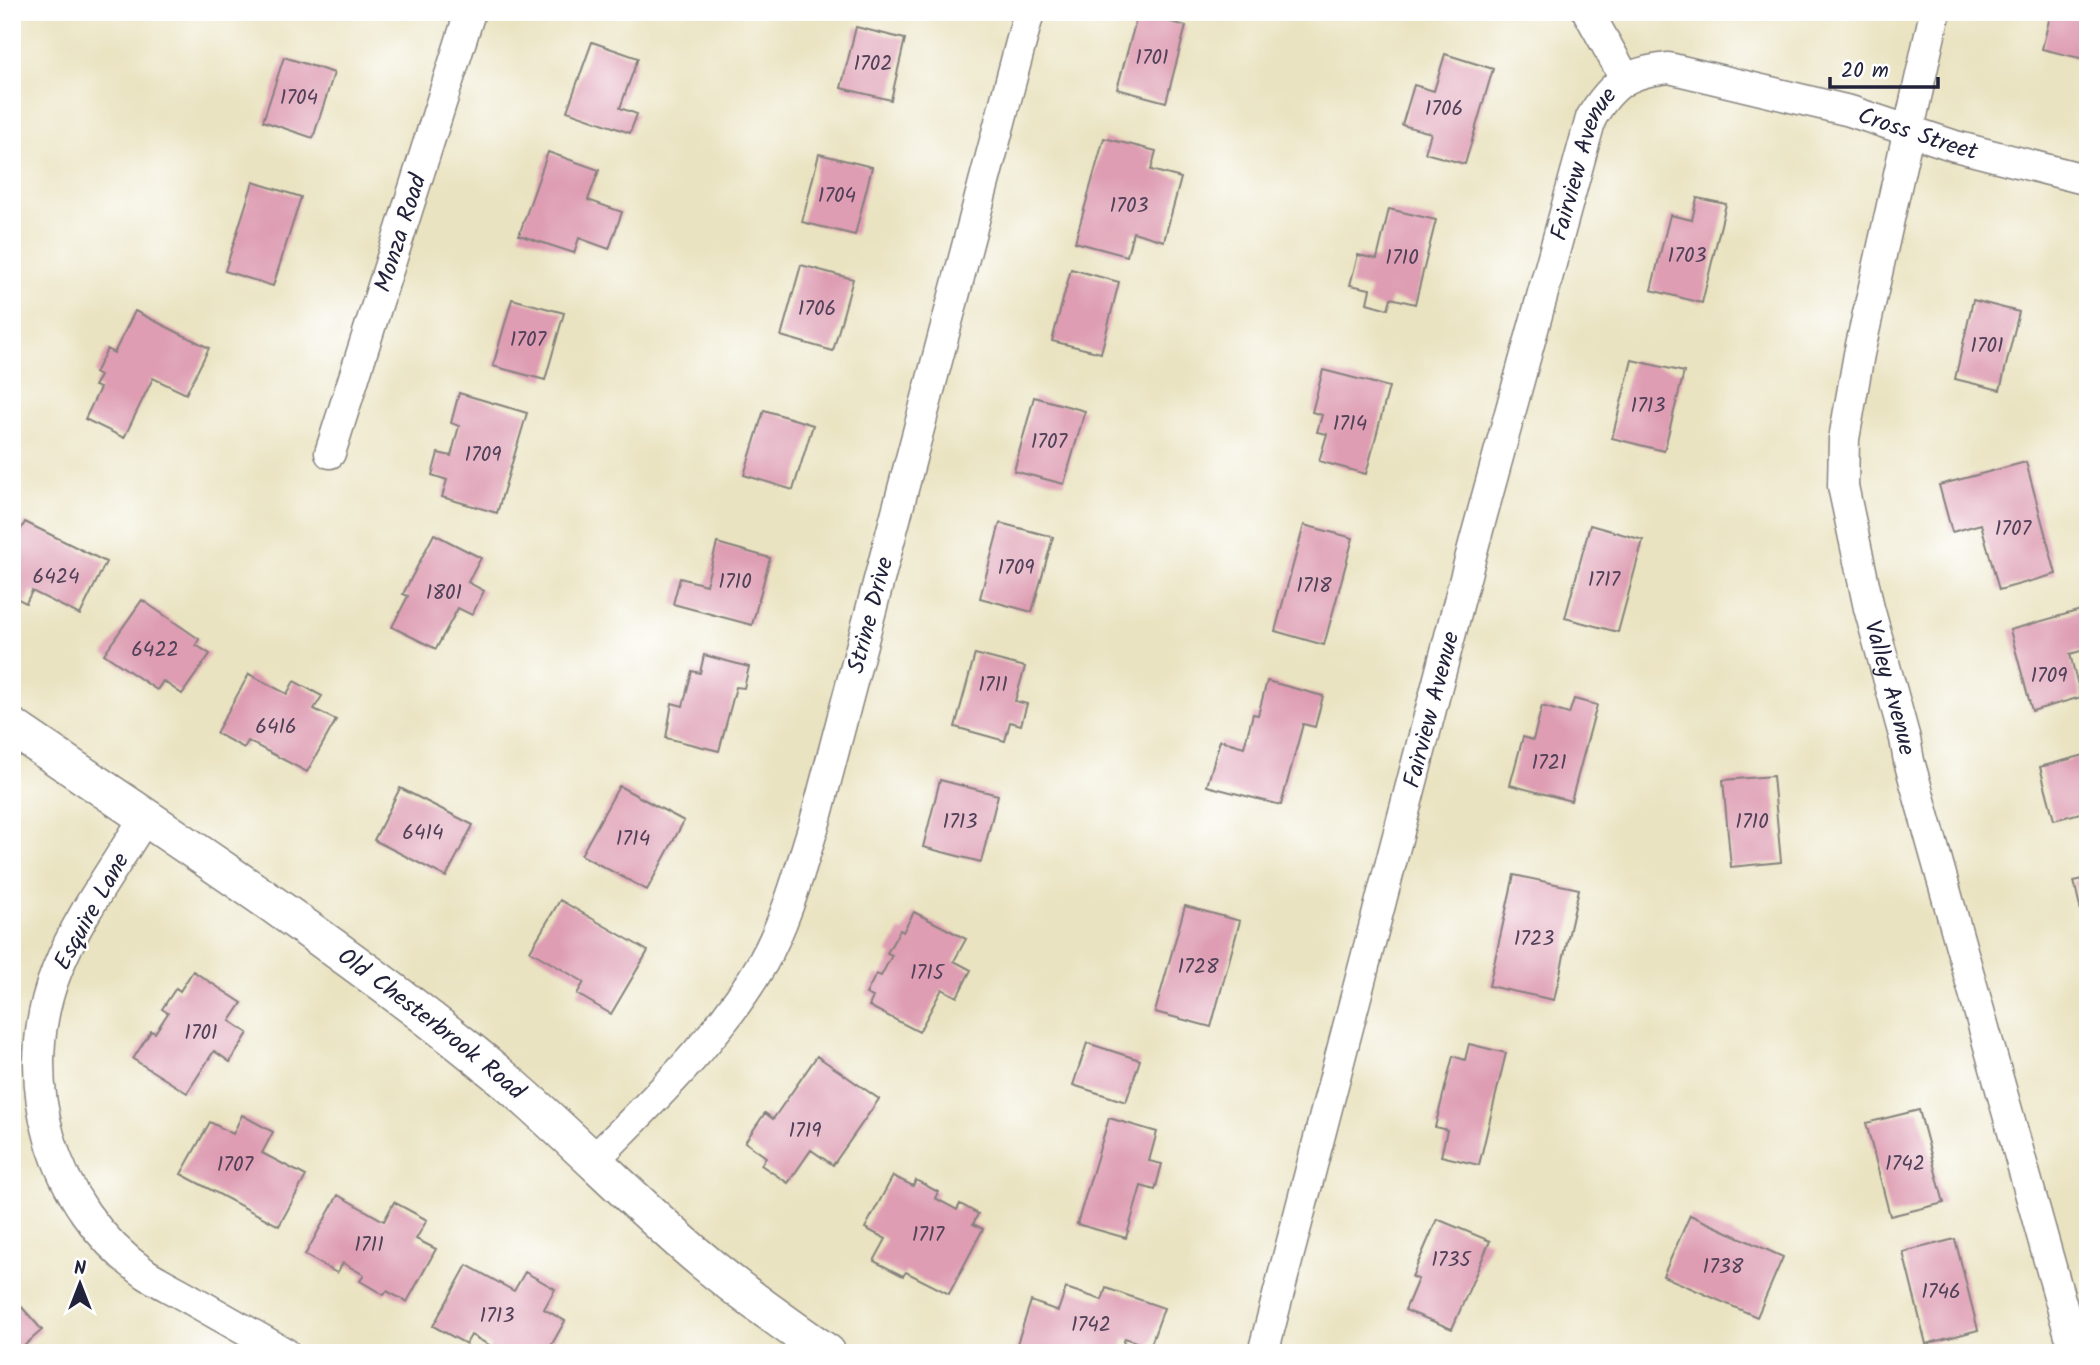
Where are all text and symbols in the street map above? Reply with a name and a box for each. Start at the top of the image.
house number: 1701 [1135,42,1169,75]
scale bar [1830,46,1939,90]
house number: 1702 [854,48,892,81]
text: 20 m [1841,55,1889,88]
street label: Fairview Avenue [1540,78,1627,245]
house number: 1704 [280,82,318,115]
house number: 1706 [1425,93,1463,126]
street label: Cross Street [1852,97,1982,172]
street label: Monza Road [364,168,439,297]
house number: 1704 [818,180,856,213]
house number: 1703 [1110,190,1148,223]
house number: 1703 [1668,240,1706,273]
house number: 1710 [1385,242,1419,275]
house number: 1706 [798,293,836,326]
house number: 1707 [510,324,548,357]
house number: 1701 [1970,330,2004,363]
house number: 1713 [1631,390,1665,423]
house number: 1714 [1333,408,1367,441]
house number: 1707 [1031,426,1069,459]
house number: 1709 [464,439,502,472]
house number: 1707 [1995,513,2033,546]
street label: Strine Drive [837,552,905,678]
house number: 1709 [997,552,1035,585]
house number: 6424 [32,561,80,594]
house number: 1717 [1588,564,1622,597]
house number: 1710 [718,566,752,599]
house number: 1718 [1296,570,1332,603]
house number: 1801 [426,577,462,610]
street label: Valley Avenue [1852,616,1926,759]
street label: Fairview Avenue [1393,627,1471,793]
house number: 6422 [131,634,179,667]
house number: 1709 [2030,660,2068,693]
house number: 1711 [978,669,1008,702]
house number: 6416 [255,711,297,744]
house number: 1721 [1531,747,1567,780]
house number: 1713 [943,806,977,839]
house number: 1710 [1735,806,1769,839]
house number: 6414 [402,817,444,850]
house number: 1714 [616,823,650,856]
street label: Esquire Lane [44,846,141,978]
house number: 1723 [1514,923,1554,956]
street label: Old Chesterbrook Road [329,938,534,1111]
house number: 1728 [1177,951,1219,984]
house number: 1715 [910,957,946,990]
house number: 1701 [184,1017,218,1050]
house number: 1719 [788,1115,822,1148]
house number: 1742 [1885,1148,1925,1181]
house number: 1707 [217,1149,255,1182]
house number: 1717 [912,1219,946,1252]
house number: 1711 [354,1229,384,1262]
house number: 1735 [1431,1244,1472,1277]
north arrow [46,1250,116,1320]
house number: 1738 [1703,1251,1744,1284]
text: N [74,1254,86,1284]
house number: 1746 [1921,1276,1961,1309]
house number: 1713 [480,1300,514,1333]
house number: 1742 [1071,1309,1111,1342]

